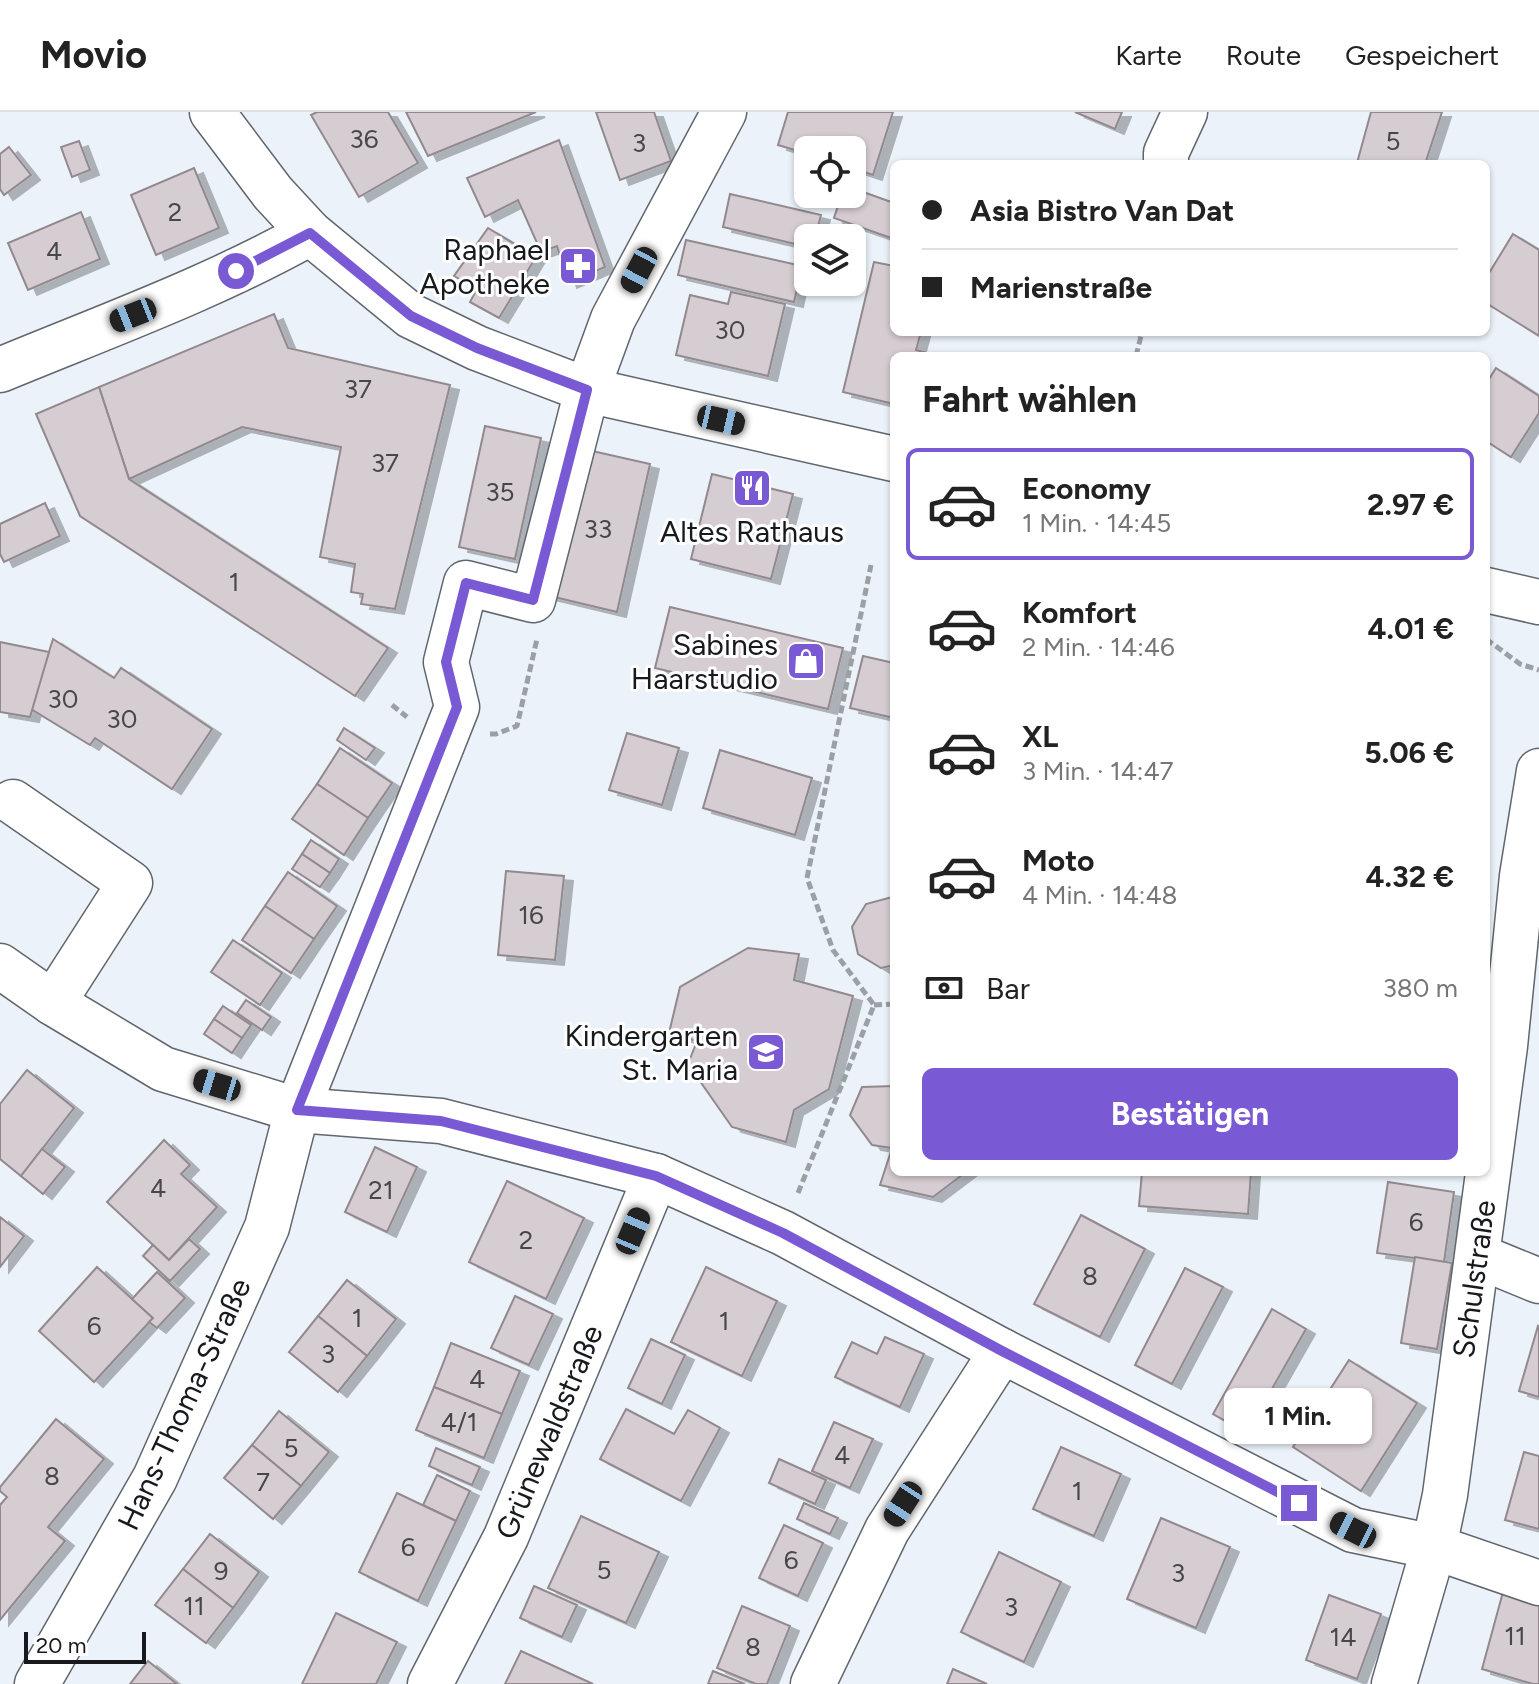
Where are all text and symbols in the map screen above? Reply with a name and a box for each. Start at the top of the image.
text: Movio [40,32,147,78]
text: Karte [1115,38,1182,72]
text: Route [1226,38,1301,72]
text: Gespeichert [1345,38,1499,72]
house number: 36 [350,123,378,155]
house number: 5 [1386,125,1400,157]
house number: 3 [632,127,646,159]
map controls [794,136,866,296]
button: locate [794,136,866,208]
text: Asia Bistro Van Dat [970,192,1234,229]
house number: 2 [168,196,182,228]
button: layers [794,224,866,296]
place label: Raphael Apotheke [419,231,550,302]
house number: 4 [46,235,62,267]
car [617,243,661,297]
pharmacy icon: Raphael Apotheke [557,245,599,287]
route start [218,253,254,289]
text: Marienstraße [970,269,1152,306]
car [106,295,160,335]
house number: 30 [715,314,745,346]
house number: 37 [344,373,372,405]
text: Fahrt wählen [922,378,1137,421]
car [695,403,747,437]
house number: 37 [371,447,399,479]
restaurant icon: Altes Rathaus [731,467,773,509]
icon: car [926,468,998,540]
text: Economy [1022,470,1151,507]
house number: 35 [485,476,515,508]
text: 2.97 € [1367,486,1454,523]
text: 1 Min. · 14:45 [1022,507,1171,539]
house number: 33 [584,513,612,545]
place label: Altes Rathaus [660,513,844,550]
house number: 1 [229,566,239,598]
icon: car [926,592,998,664]
text: Komfort [1022,594,1137,631]
text: 4.01 € [1367,610,1454,647]
place label: Sabines Haarstudio [631,626,778,697]
text: 2 Min. · 14:46 [1022,631,1175,663]
shop icon: Sabines Haarstudio [785,640,827,682]
house number: 30 [48,683,78,715]
house number: 30 [107,703,137,735]
icon: car [926,716,998,788]
text: XL [1022,718,1058,755]
text: 5.06 € [1364,734,1454,771]
text: 3 Min. · 14:47 [1022,755,1174,787]
icon: car [926,840,998,912]
text: Moto [1022,842,1094,879]
text: 4.32 € [1366,858,1454,895]
text: 4 Min. · 14:48 [1022,879,1178,911]
house number: 16 [518,899,544,931]
icon: cash [922,966,966,1010]
text: Bar [986,970,1030,1007]
text: 380 m [1383,972,1458,1004]
place label: Kindergarten St. Maria [564,1017,738,1088]
school or university icon: Kindergarten St. Maria [745,1031,787,1073]
car [191,1067,243,1103]
button: Bestätigen [922,1068,1458,1160]
house number: 4 [150,1172,166,1204]
house number: 21 [368,1174,394,1206]
street label: Schulstraße [1445,1198,1503,1360]
car [613,1204,653,1258]
house number: 6 [1409,1206,1423,1238]
house number: 2 [519,1224,533,1256]
house number: 8 [1082,1260,1098,1292]
street label: Hans-Thoma-Straße [109,1272,259,1536]
house number: 1 [352,1302,362,1334]
house number: 1 [719,1305,729,1337]
house number: 6 [87,1310,101,1342]
street label: Grünewaldstraße [487,1319,611,1545]
house number: 3 [321,1338,335,1370]
house number: 4 [469,1363,485,1395]
callout: 1 Min. [1225,1387,1373,1443]
text: 1 Min. [1264,1400,1332,1432]
house number: 4/1 [441,1406,478,1438]
house number: 5 [284,1432,298,1464]
house number: 4 [834,1439,850,1471]
house number: 8 [44,1460,60,1492]
house number: 7 [256,1466,270,1498]
house number: 1 [1072,1475,1082,1507]
car [880,1477,926,1531]
route end [1281,1485,1317,1521]
car [1326,1508,1380,1552]
house number: 6 [401,1531,415,1563]
house number: 6 [784,1544,798,1576]
house number: 5 [597,1554,611,1586]
house number: 9 [214,1555,228,1587]
house number: 3 [1171,1557,1185,1589]
house number: 11 [183,1590,205,1622]
house number: 3 [1004,1591,1018,1623]
house number: 11 [1504,1620,1526,1652]
house number: 14 [1330,1621,1356,1653]
scale bar [24,1628,146,1664]
house number: 8 [745,1631,761,1663]
text: 20 m [36,1632,87,1659]

